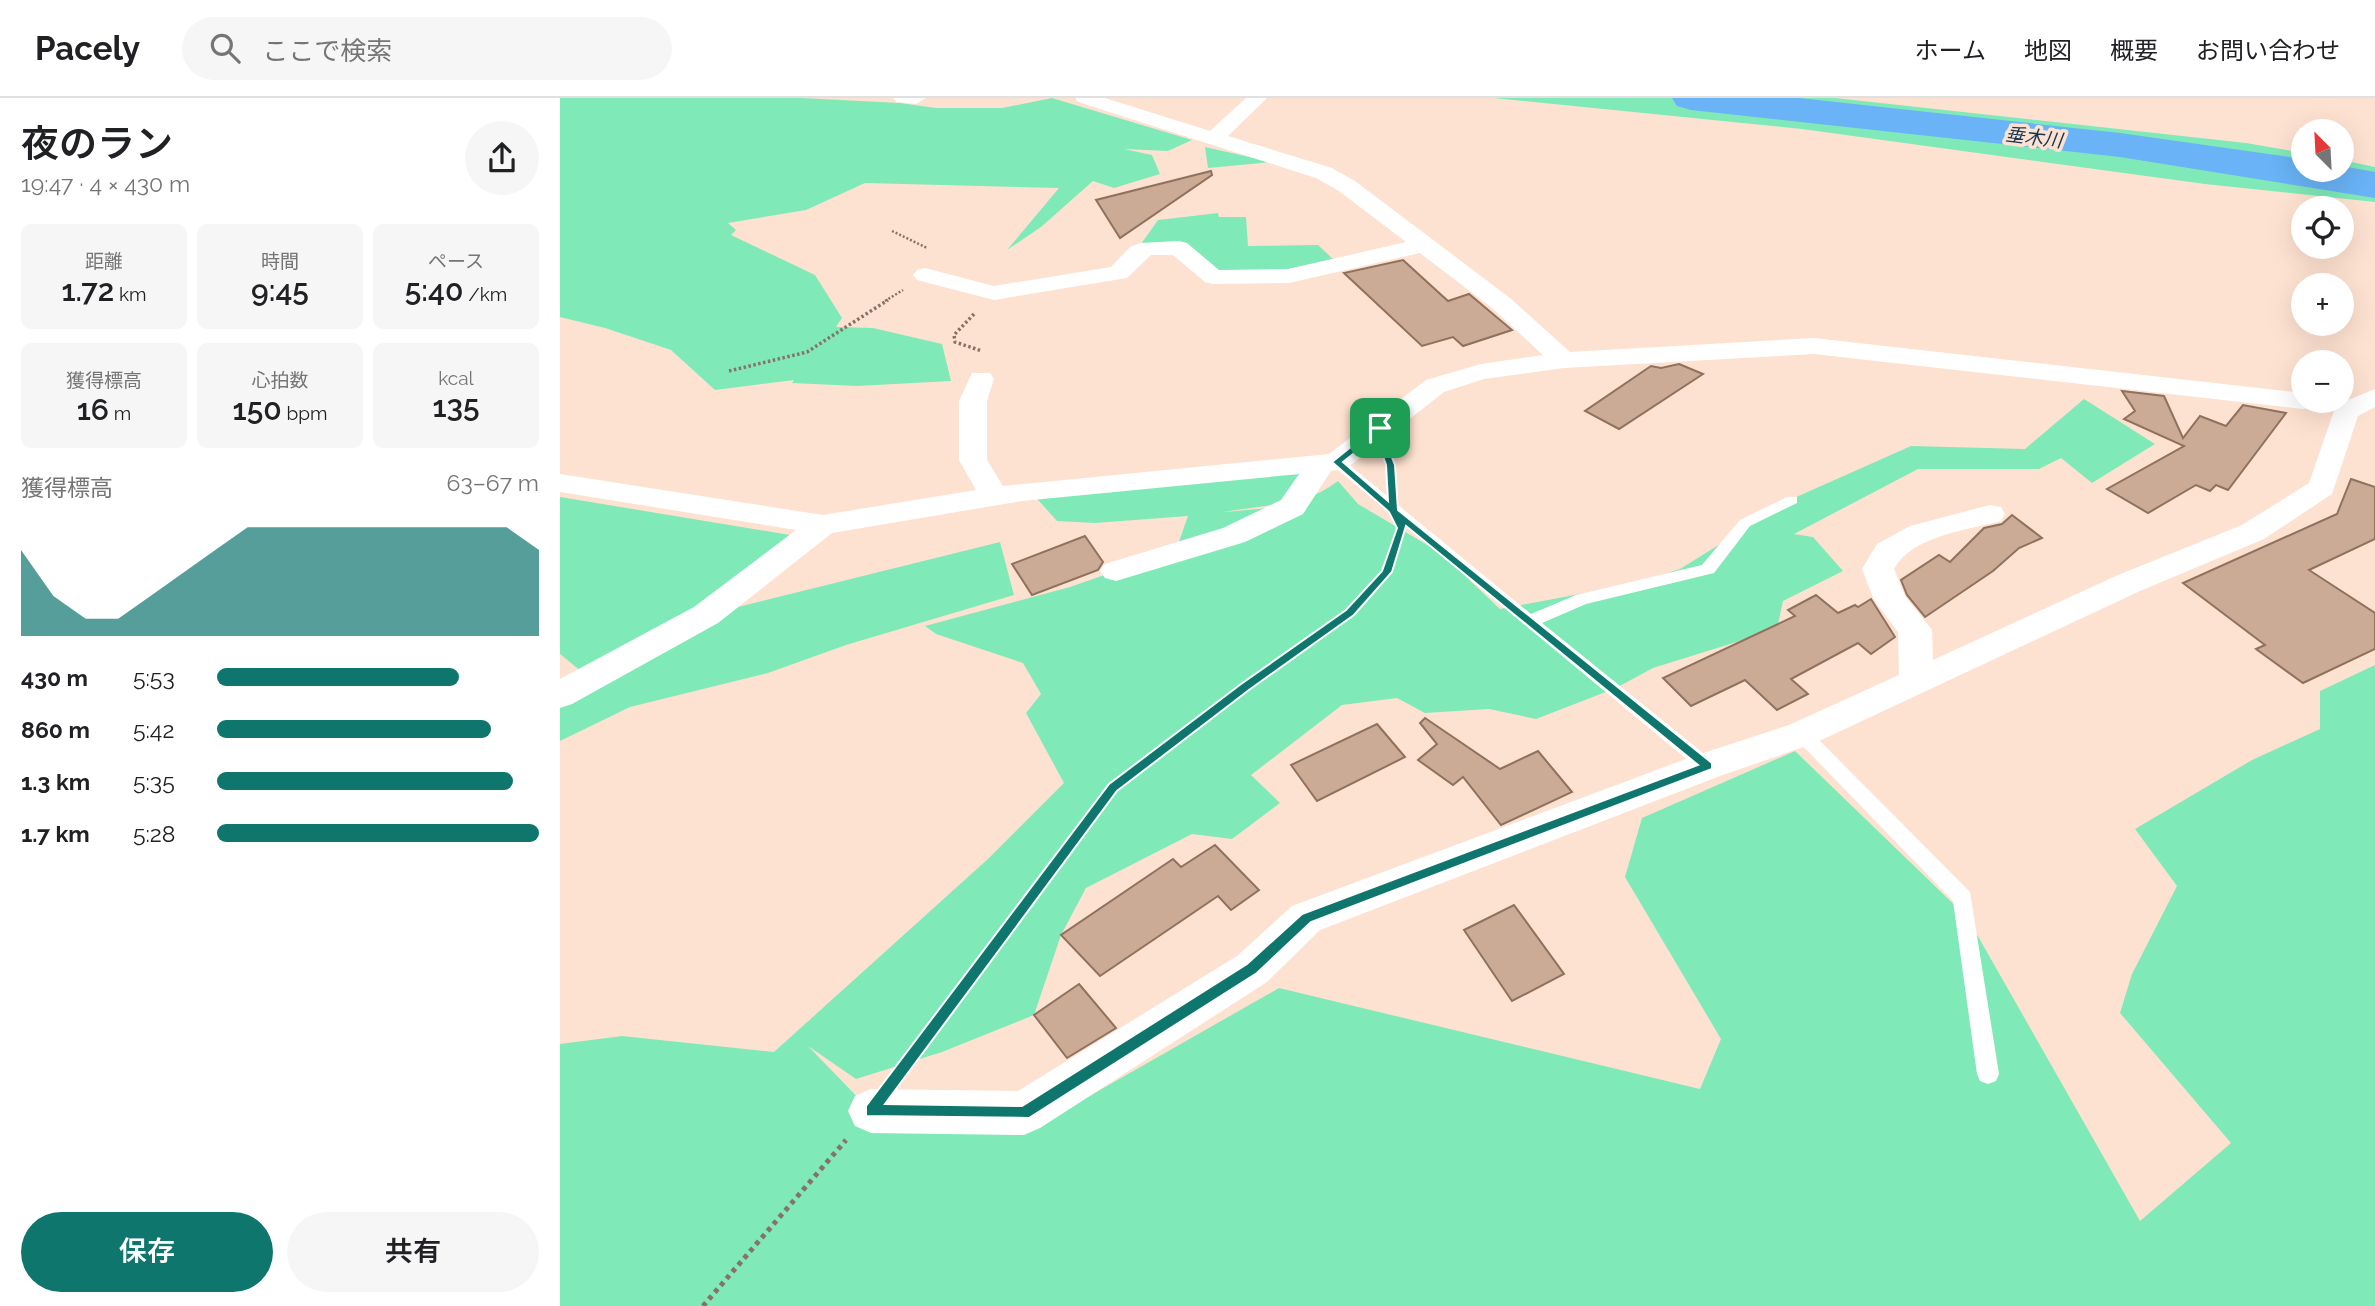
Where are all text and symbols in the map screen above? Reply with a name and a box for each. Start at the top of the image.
search box [182,17,672,80]
text: Pacely [35,29,140,68]
icon: search [206,29,244,67]
text: ここで検索 [262,36,392,66]
text: ホーム [1915,36,1986,65]
text: 地図 [2024,36,2072,65]
text: 概要 [2110,36,2158,65]
text: お問い合わせ [2196,36,2340,65]
north arrow [2291,119,2354,182]
map controls [2291,119,2354,413]
text: 夜のラン [21,121,173,166]
button: share [465,121,539,195]
water label: 垂木川 [2004,123,2066,152]
text: 19:47 · 4 × 430 m [21,170,190,197]
button: locate [2291,196,2354,259]
text: 距離 [85,250,123,272]
text: 時間 [261,250,299,272]
text: ペース [428,250,484,272]
text: 1.72 [61,273,114,308]
text: 9:45 [251,273,309,308]
text: 5:40 [405,273,463,308]
button: + [2291,273,2354,336]
text: km [114,283,147,305]
text: /km [463,283,507,305]
button: − [2291,350,2354,413]
text: kcal [438,367,474,389]
text: 獲得標高 [66,369,142,391]
text: 心拍数 [251,369,309,391]
text: 135 [432,389,480,424]
text: 16 [77,392,109,427]
text: 150 [233,392,282,427]
pin [1350,398,1410,458]
text: m [109,402,131,424]
text: bpm [282,402,327,424]
icon: arrive [1361,409,1399,447]
text: 63–67 m [447,469,539,496]
text: 獲得標高 [21,474,113,501]
text: 430 m [21,664,88,691]
text: 5:53 [133,664,175,691]
text: 860 m [21,716,90,743]
text: 5:42 [133,716,174,743]
text: 1.3 km [21,768,90,795]
text: 5:35 [133,768,175,795]
text: 1.7 km [21,820,90,847]
text: 5:28 [133,820,175,847]
button: 保存 [21,1212,273,1292]
button: 共有 [287,1212,539,1292]

